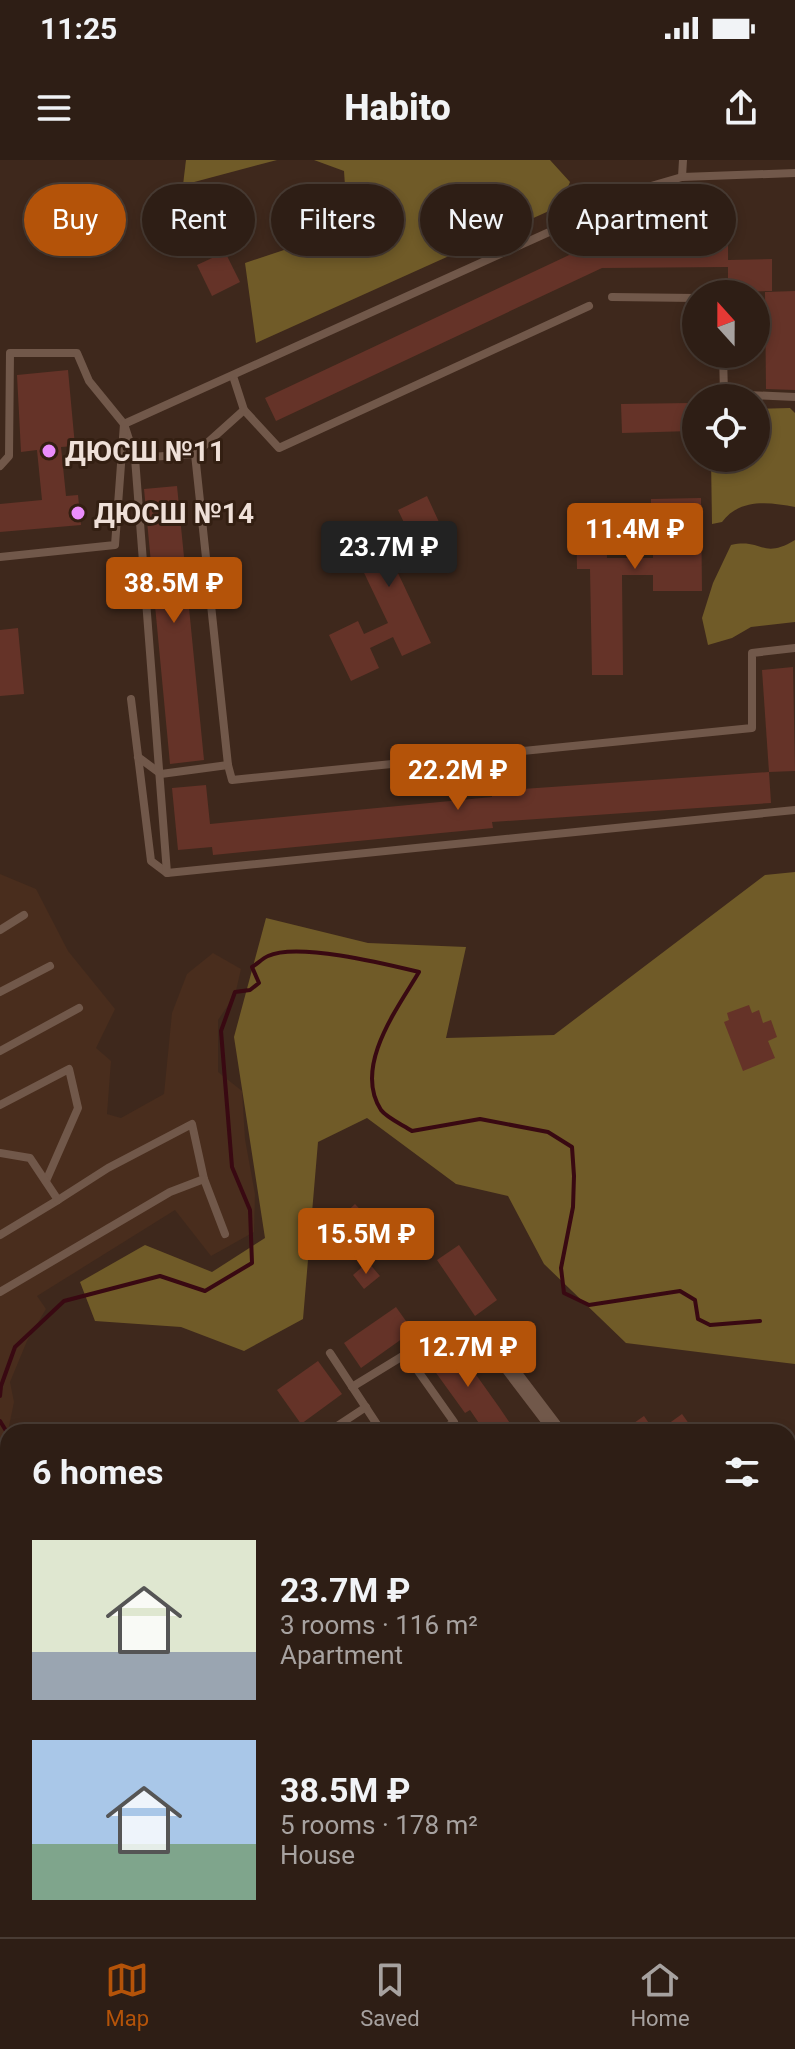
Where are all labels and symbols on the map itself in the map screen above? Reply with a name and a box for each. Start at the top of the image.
north arrow [682,280,770,368]
place label: ДЮСШ №11 [65,435,225,468]
marker: ДЮСШ №11 [40,442,58,460]
place label: ДЮСШ №14 [94,497,254,530]
pin: 11.4M ₽ [561,503,709,571]
marker: ДЮСШ №14 [69,504,87,522]
pin: 23.7M ₽ [315,521,463,589]
pin: 38.5M ₽ [100,557,248,625]
pin: 22.2M ₽ [384,744,532,812]
pin: 15.5M ₽ [292,1208,440,1276]
pin: 12.7M ₽ [394,1321,542,1389]

